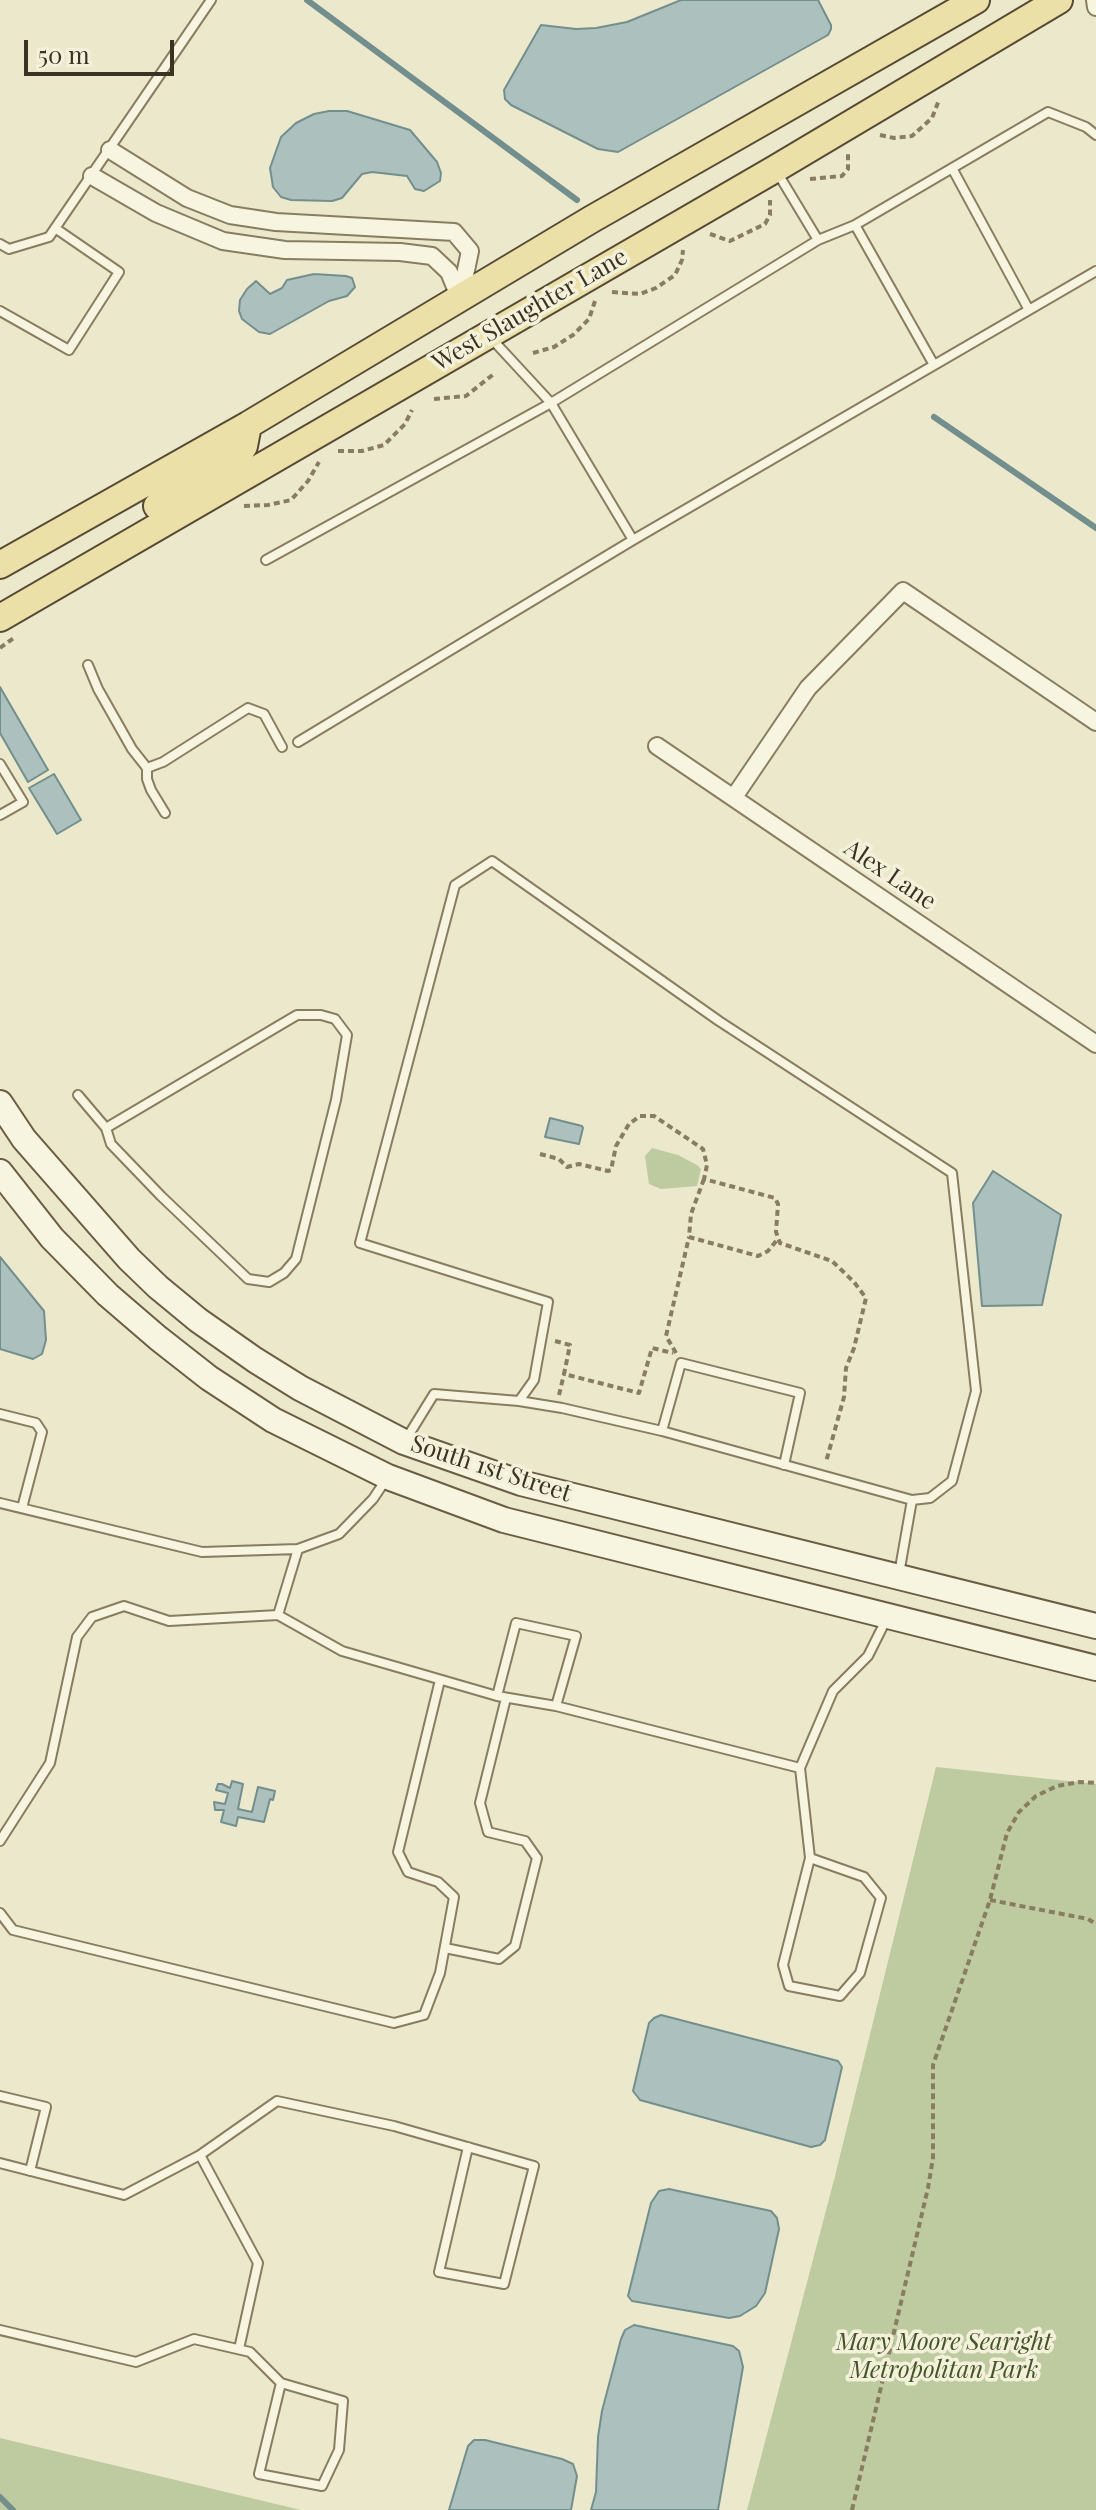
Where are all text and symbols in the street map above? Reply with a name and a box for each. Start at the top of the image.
scale bar [28,24,178,74]
text: 50 m [38,38,90,70]
street label: West Slaughter Lane [428,243,632,377]
street label: Alex Lane [839,834,941,916]
street label: South 1st Street [407,1429,575,1509]
park label: Mary Moore Searight Metropolitan Park [836,2329,1052,2385]

